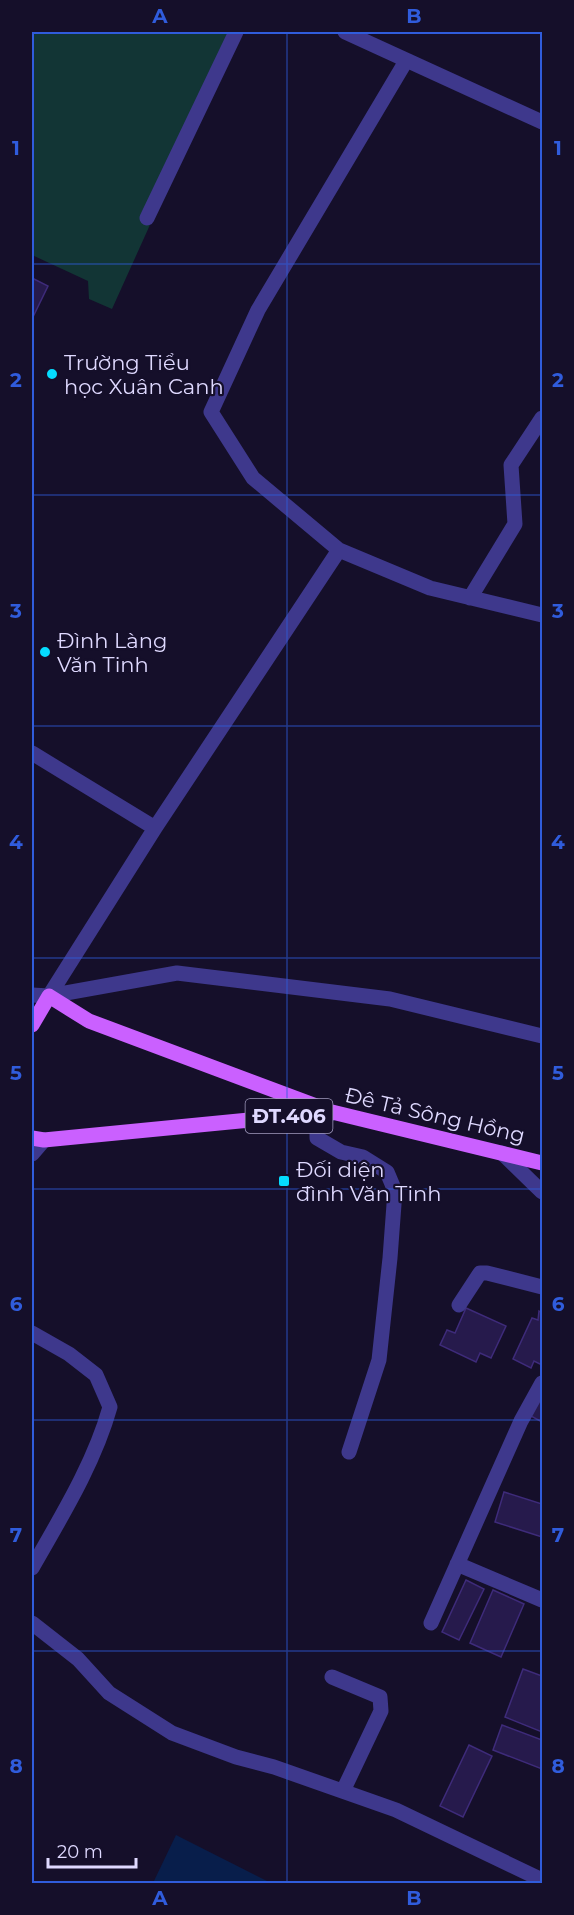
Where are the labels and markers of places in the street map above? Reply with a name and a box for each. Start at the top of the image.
place label: Trường Tiểu học Xuân Canh [64,350,224,399]
marker: Trường Tiểu học Xuân Canh [45,367,59,381]
place label: Đình Làng Văn Tinh [57,628,167,677]
marker: Đình Làng Văn Tinh [38,645,52,659]
place label: Đối diện đình Văn Tinh [296,1157,441,1206]
marker: Đối diện đình Văn Tinh [277,1174,291,1188]

